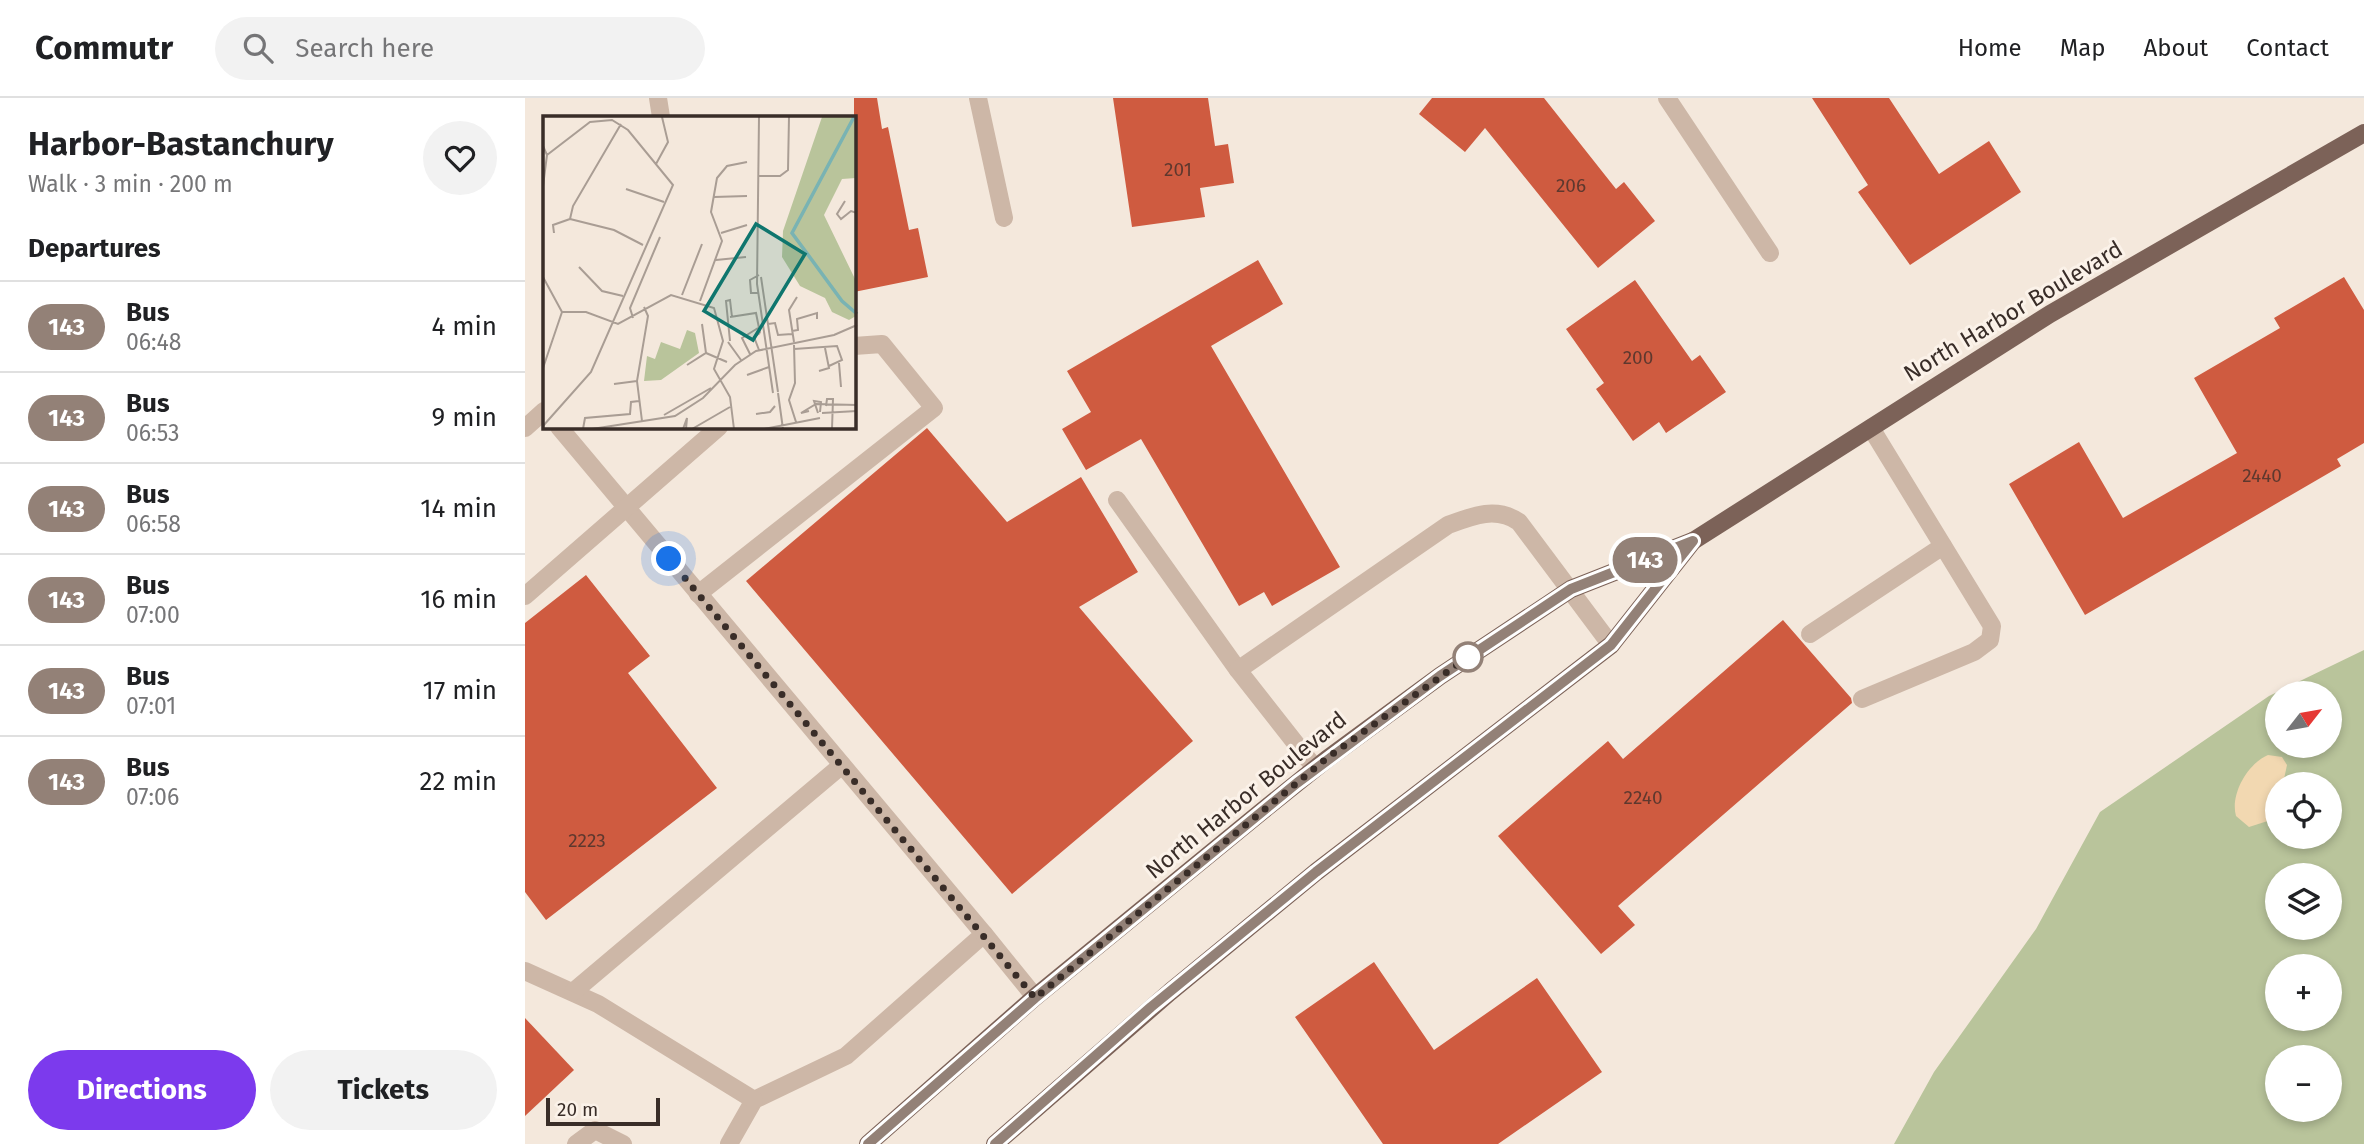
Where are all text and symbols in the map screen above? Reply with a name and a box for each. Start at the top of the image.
search box [215,17,705,80]
text: Commutr [35,28,173,68]
icon: search [239,29,277,67]
text: Search here [295,33,434,64]
text: Home [1958,34,2022,62]
text: Map [2060,34,2106,62]
text: About [2144,34,2208,62]
text: Contact [2246,34,2329,62]
inset map [543,116,856,429]
button: heart [423,121,497,195]
text: Harbor-Bastanchury [28,124,334,164]
house number: 201 [1164,158,1192,181]
text: Walk · 3 min · 200 m [28,170,233,198]
house number: 206 [1556,174,1586,197]
text: Departures [28,233,161,264]
street label: North Harbor Boulevard [1899,235,2127,387]
text: Bus [126,297,169,328]
text: 4 min [431,311,497,342]
text: 143 [48,313,85,341]
text: 06:48 [126,328,181,356]
house number: 200 [1623,346,1653,369]
text: Bus [126,388,169,419]
text: 9 min [432,402,497,433]
text: 143 [48,404,85,432]
text: 06:53 [126,419,180,447]
house number: 2440 [2242,464,2282,487]
text: Bus [126,479,169,510]
text: 14 min [420,493,497,524]
text: 143 [48,495,85,523]
text: 06:58 [126,510,181,538]
line badge: 143 [1605,537,1685,583]
your location [651,541,686,576]
text: 143 [1627,546,1663,574]
text: Bus [126,570,169,601]
text: 16 min [420,584,497,615]
text: 143 [48,586,85,614]
text: 07:00 [126,601,180,629]
unlabelled marker [1453,642,1483,672]
text: Bus [126,661,169,692]
text: 17 min [422,675,497,706]
text: 143 [48,677,85,705]
north arrow [2265,681,2341,758]
map controls [2265,681,2342,1122]
text: 07:01 [126,692,176,720]
street label: North Harbor Boulevard [1140,705,1352,885]
text: Bus [126,752,169,783]
text: 22 min [420,766,497,797]
text: 143 [48,768,85,796]
button: locate [2265,772,2342,849]
text: 07:06 [126,783,179,811]
house number: 2240 [1623,786,1663,809]
house number: 2223 [568,829,606,852]
button: layers [2265,863,2342,940]
button: + [2265,954,2342,1031]
button: − [2265,1045,2342,1122]
button: Directions [28,1050,256,1130]
button: Tickets [270,1050,497,1130]
scale bar [546,1095,660,1127]
text: 20 m [557,1098,598,1121]

